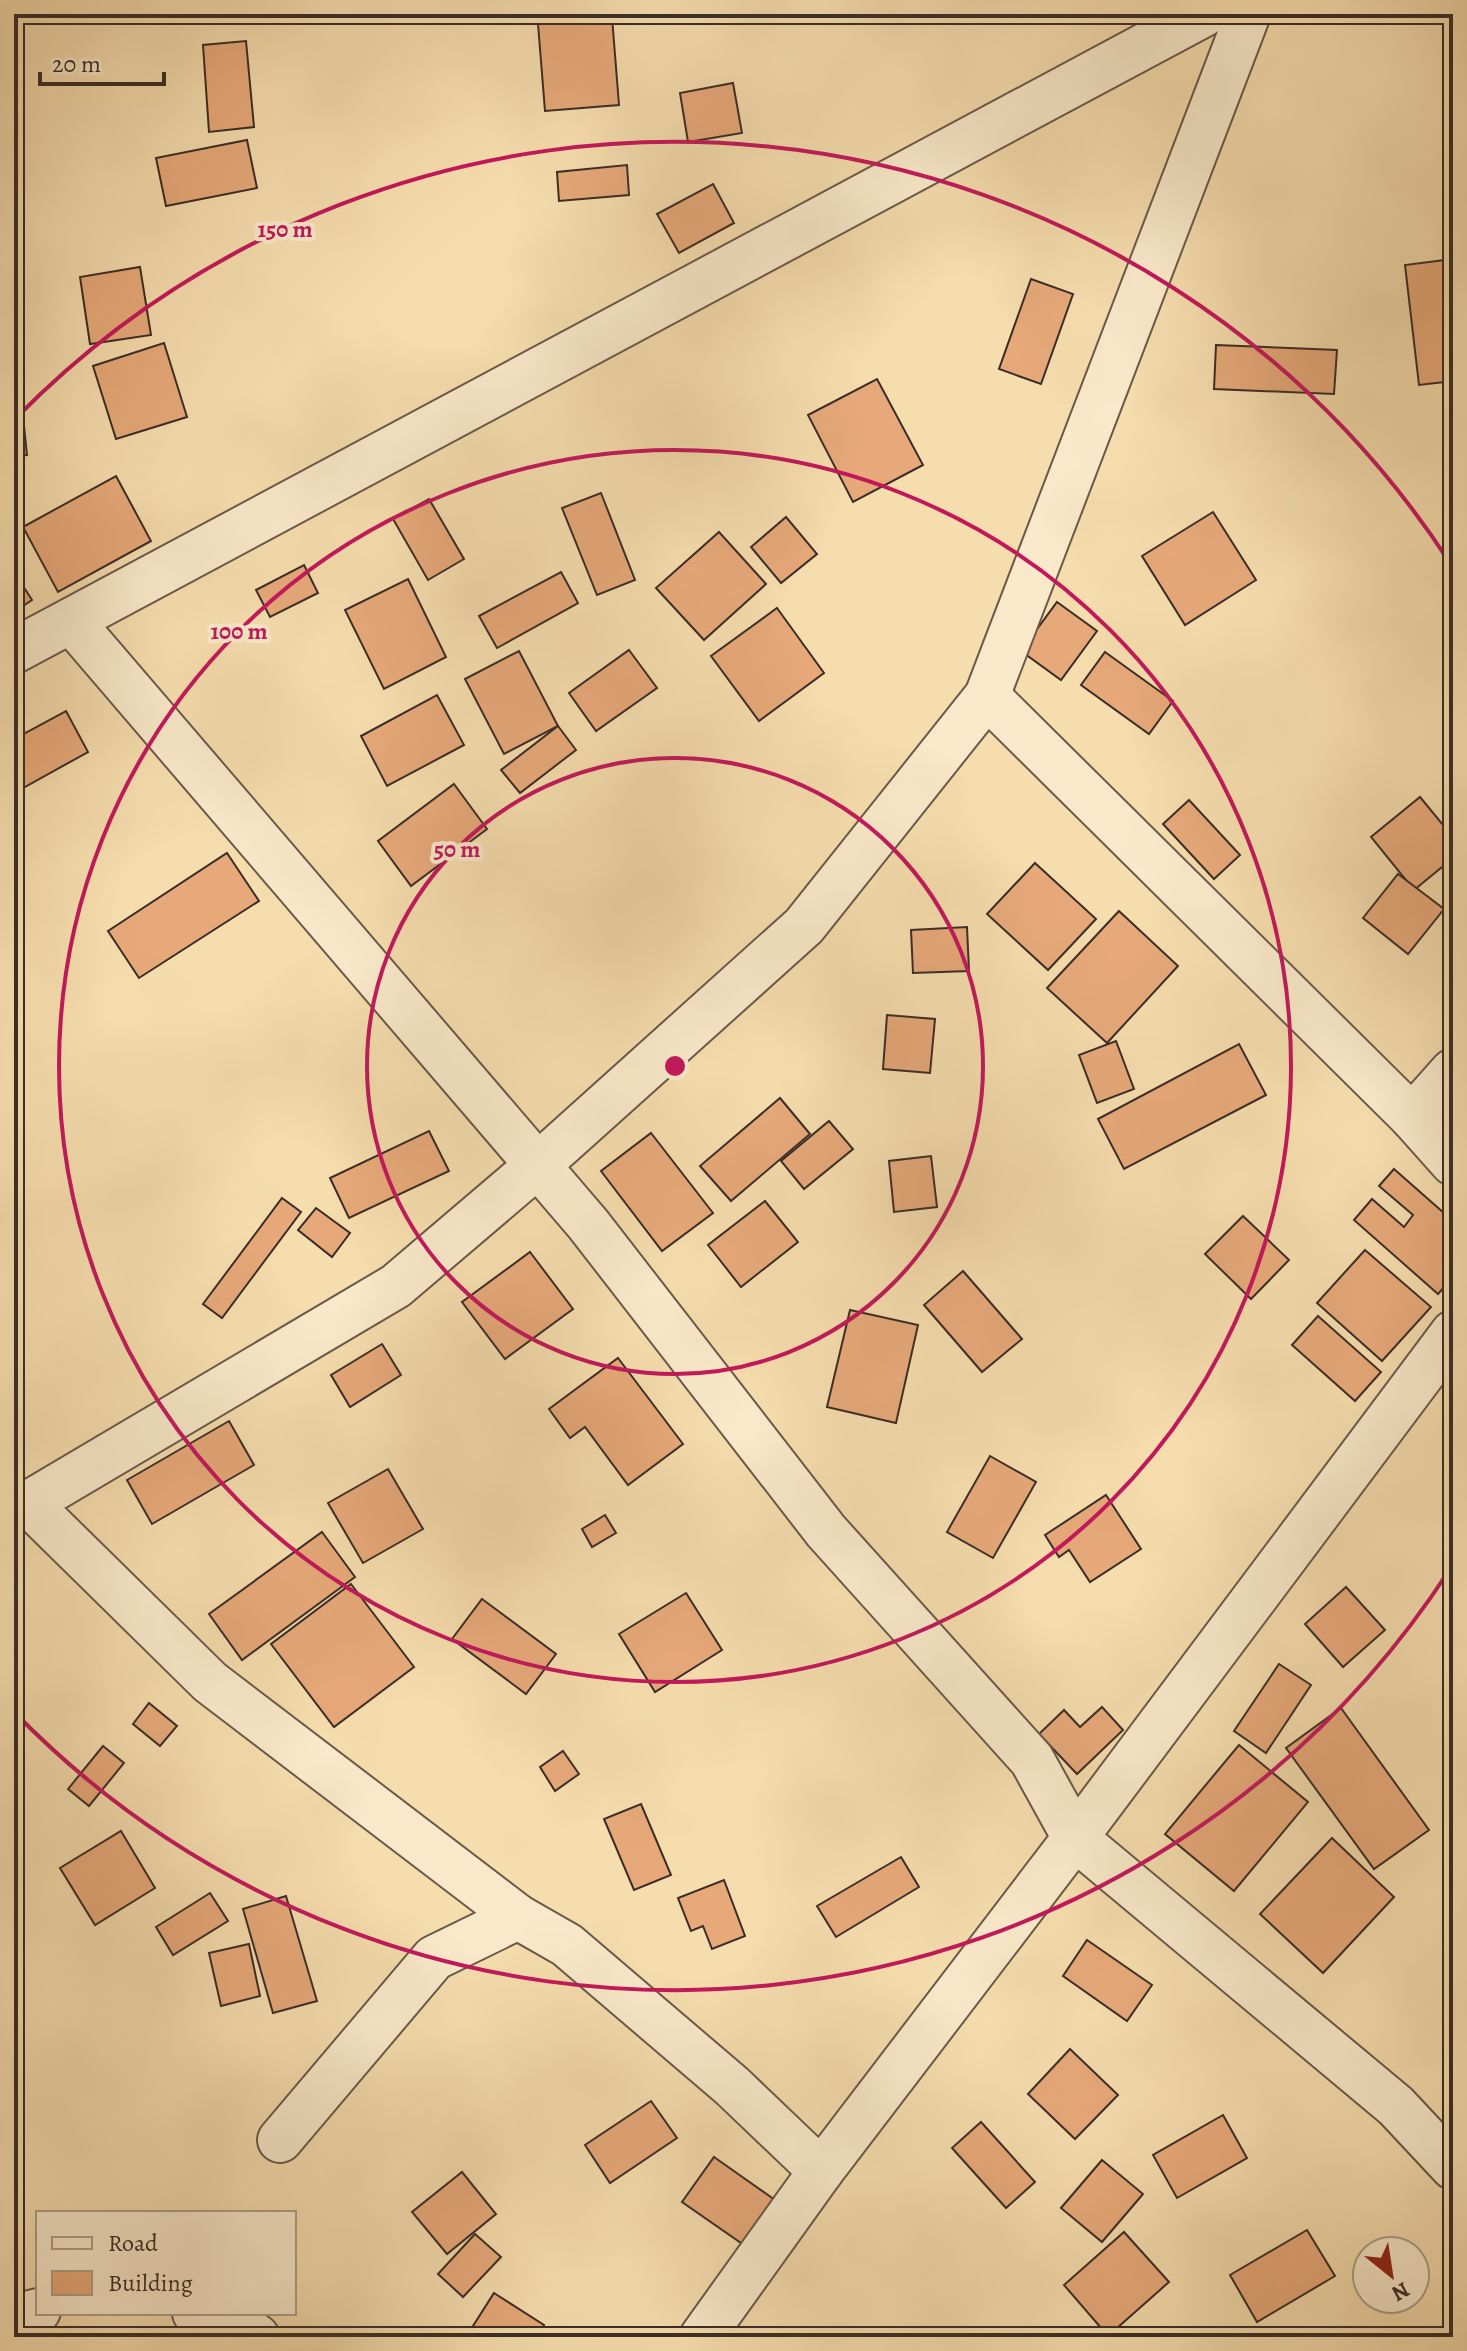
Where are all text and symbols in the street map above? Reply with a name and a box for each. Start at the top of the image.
scale bar [40,36,164,86]
text: 20 m [52,48,101,80]
text: 150 m [257,213,313,245]
text: 100 m [210,615,268,647]
text: 50 m [434,833,480,865]
centre of rings [661,1052,689,1080]
legend [36,2211,296,2315]
text: Road [108,2227,158,2259]
north arrow [1351,2235,1431,2315]
text: Building [108,2267,193,2299]
text: N [1386,2274,1415,2308]

